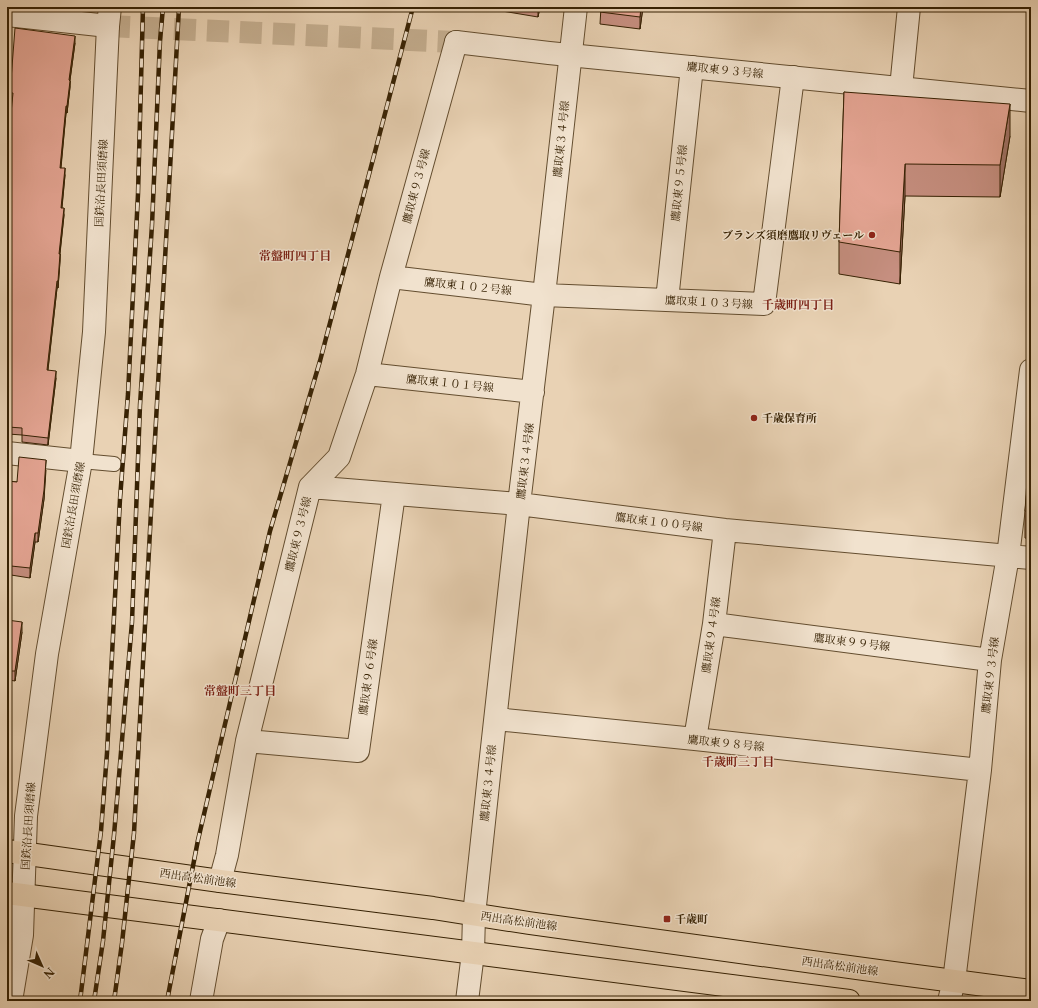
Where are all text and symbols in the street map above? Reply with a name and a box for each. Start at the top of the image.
street label: 鷹取東９３号線 [686,59,764,81]
street label: 鷹取東３４号線 [550,100,572,178]
street label: 国鉄沿長田須磨線 [92,139,110,227]
street label: 鷹取東９５号線 [668,144,690,222]
street label: 鷹取東９３号線 [399,147,433,225]
place label: ブランズ須磨鷹取リヴェール [722,228,864,242]
marker: ブランズ須磨鷹取リヴェール [867,230,877,240]
district label: 常盤町四丁目 [259,248,331,263]
street label: 鷹取東１０２号線 [424,274,512,298]
street label: 鷹取東１０３号線 [665,293,753,311]
district label: 千歳町四丁目 [762,297,834,312]
street label: 鷹取東１０１号線 [406,371,494,395]
place label: 千歳保育所 [762,411,817,425]
marker: 千歳保育所 [749,413,759,423]
street label: 鷹取東３４号線 [513,422,537,500]
street label: 国鉄沿長田須磨線 [58,460,88,550]
street label: 鷹取東９３号線 [282,495,314,573]
street label: 鷹取東１００号線 [614,510,704,534]
street label: 鷹取東９４号線 [699,596,723,674]
street label: 鷹取東９９号線 [813,630,891,654]
street label: 鷹取東９３号線 [978,636,1002,714]
street label: 鷹取東９６号線 [356,638,380,716]
district label: 常盤町三丁目 [204,683,276,698]
street label: 鷹取東９８号線 [687,732,765,754]
street label: 鷹取東３４号線 [477,744,499,822]
district label: 千歳町三丁目 [702,754,774,769]
street label: 国鉄沿長田須磨線 [18,782,38,870]
street label: 西出高松前池線 [159,866,237,890]
street label: 西出高松前池線 [480,909,558,933]
place label: 千歳町 [675,912,708,926]
marker: 千歳町 [662,914,672,924]
north arrow [22,946,62,986]
street label: 西出高松前池線 [801,954,879,978]
text: N [40,965,57,982]

